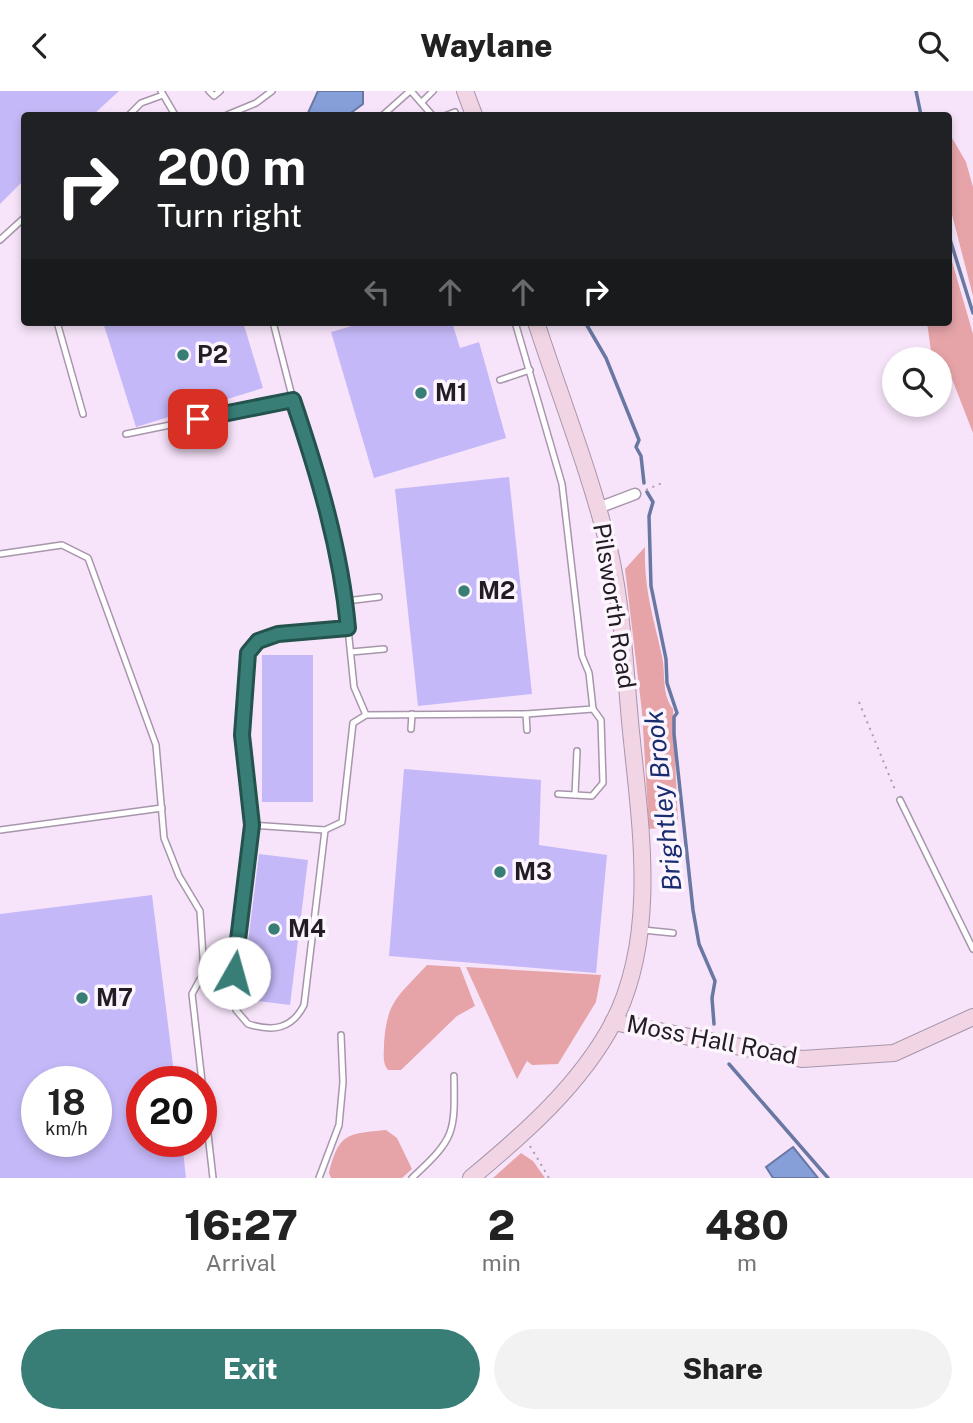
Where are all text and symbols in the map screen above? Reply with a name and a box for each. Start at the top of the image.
icon: back [21,27,59,65]
text: Waylane [420,27,553,64]
icon: search [914,27,952,65]
text: 200 m [157,138,306,196]
icon: right [42,140,133,231]
text: Turn right [157,197,302,234]
icon: left [358,273,396,311]
icon: ahead [431,273,469,311]
icon: ahead [504,273,542,311]
icon: right [577,273,615,311]
place label: P2 [197,340,228,368]
marker: P2 [175,347,191,363]
map controls [882,347,952,417]
button: search [882,347,952,417]
place label: M1 [435,378,467,406]
marker: M1 [413,385,429,401]
pin [168,389,228,449]
icon: arrive [179,400,217,438]
street label: Pilsworth Road [588,521,642,691]
place label: M2 [478,576,515,604]
marker: M2 [456,583,472,599]
water label: Brightley Brook [638,709,687,893]
place label: M3 [514,857,552,885]
marker: M3 [492,864,508,880]
place label: M4 [288,914,326,942]
marker: M4 [266,921,282,937]
position arrow [197,936,271,1010]
place label: M7 [96,983,133,1011]
marker: M7 [74,990,90,1006]
street label: Moss Hall Road [625,1009,800,1069]
speed limit sign: 20 [126,1066,217,1157]
text: 18 [47,1082,86,1123]
text: km/h [45,1118,88,1139]
text: 16:27 [184,1200,298,1249]
text: 2 [488,1200,515,1249]
text: 480 [705,1200,789,1249]
text: Arrival [205,1249,276,1276]
text: min [482,1249,521,1276]
text: m [737,1249,757,1276]
button: Exit [21,1329,480,1409]
button: Share [494,1329,952,1409]

